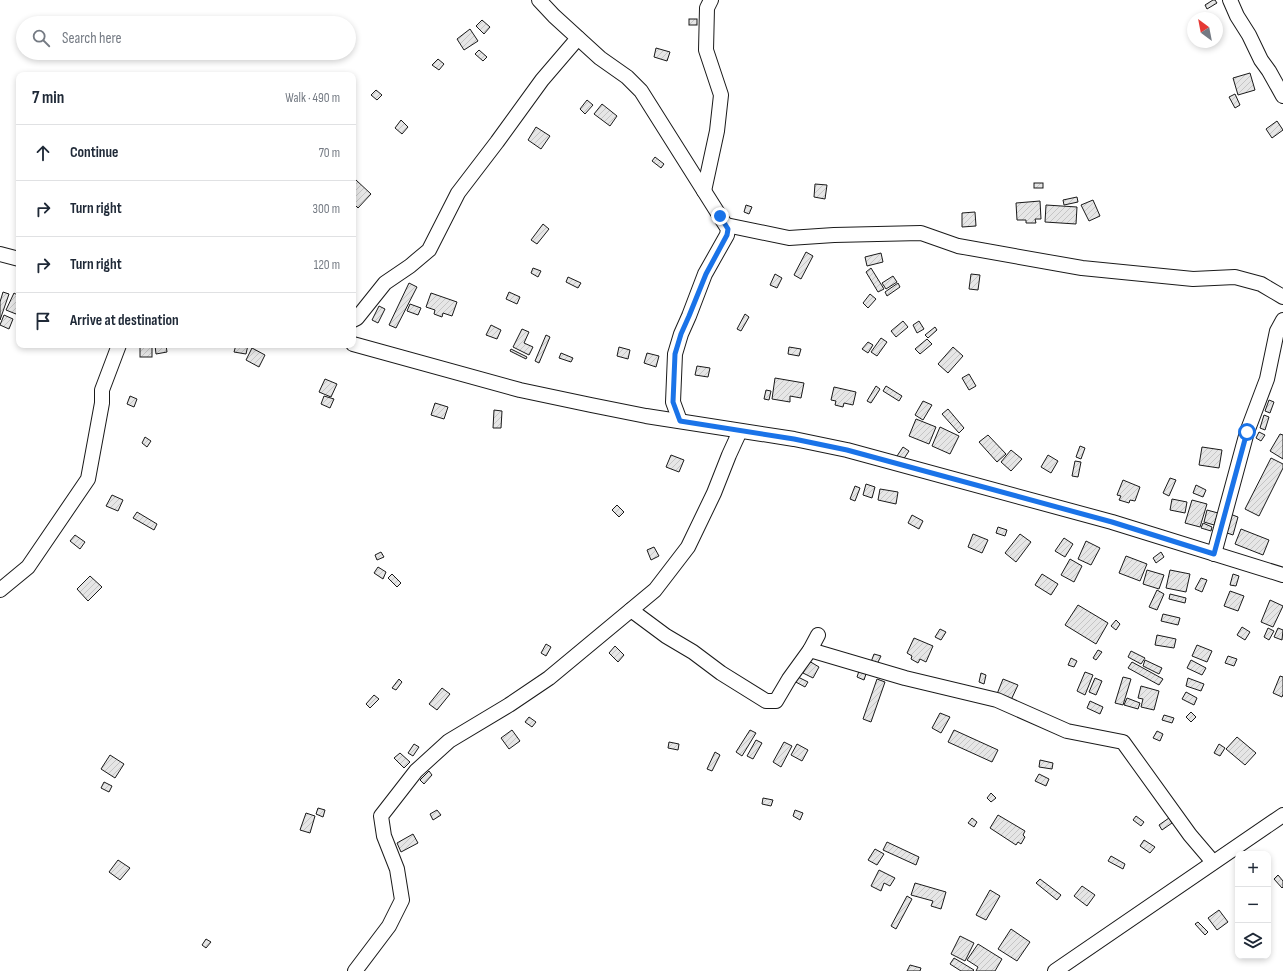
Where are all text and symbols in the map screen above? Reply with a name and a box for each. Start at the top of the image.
north arrow [1187,12,1223,48]
search box [16,16,356,60]
icon: search [30,27,52,49]
text: Search here [62,29,122,48]
text: 7 min [32,88,64,108]
text: Walk · 490 m [285,90,340,106]
icon: ahead [32,142,54,164]
text: Continue [70,143,119,162]
text: 70 m [319,145,340,161]
icon: right [32,198,54,220]
text: Turn right [70,199,122,218]
text: 300 m [313,201,340,217]
route end [711,207,729,225]
icon: right [32,254,54,276]
text: Turn right [70,255,122,274]
text: 120 m [314,257,340,273]
icon: arrive [32,310,54,332]
text: Arrive at destination [70,311,179,330]
route start [1238,423,1256,441]
map controls [1235,851,1271,959]
button: + [1235,851,1271,887]
button: − [1235,887,1271,923]
button: layers [1235,923,1271,959]

